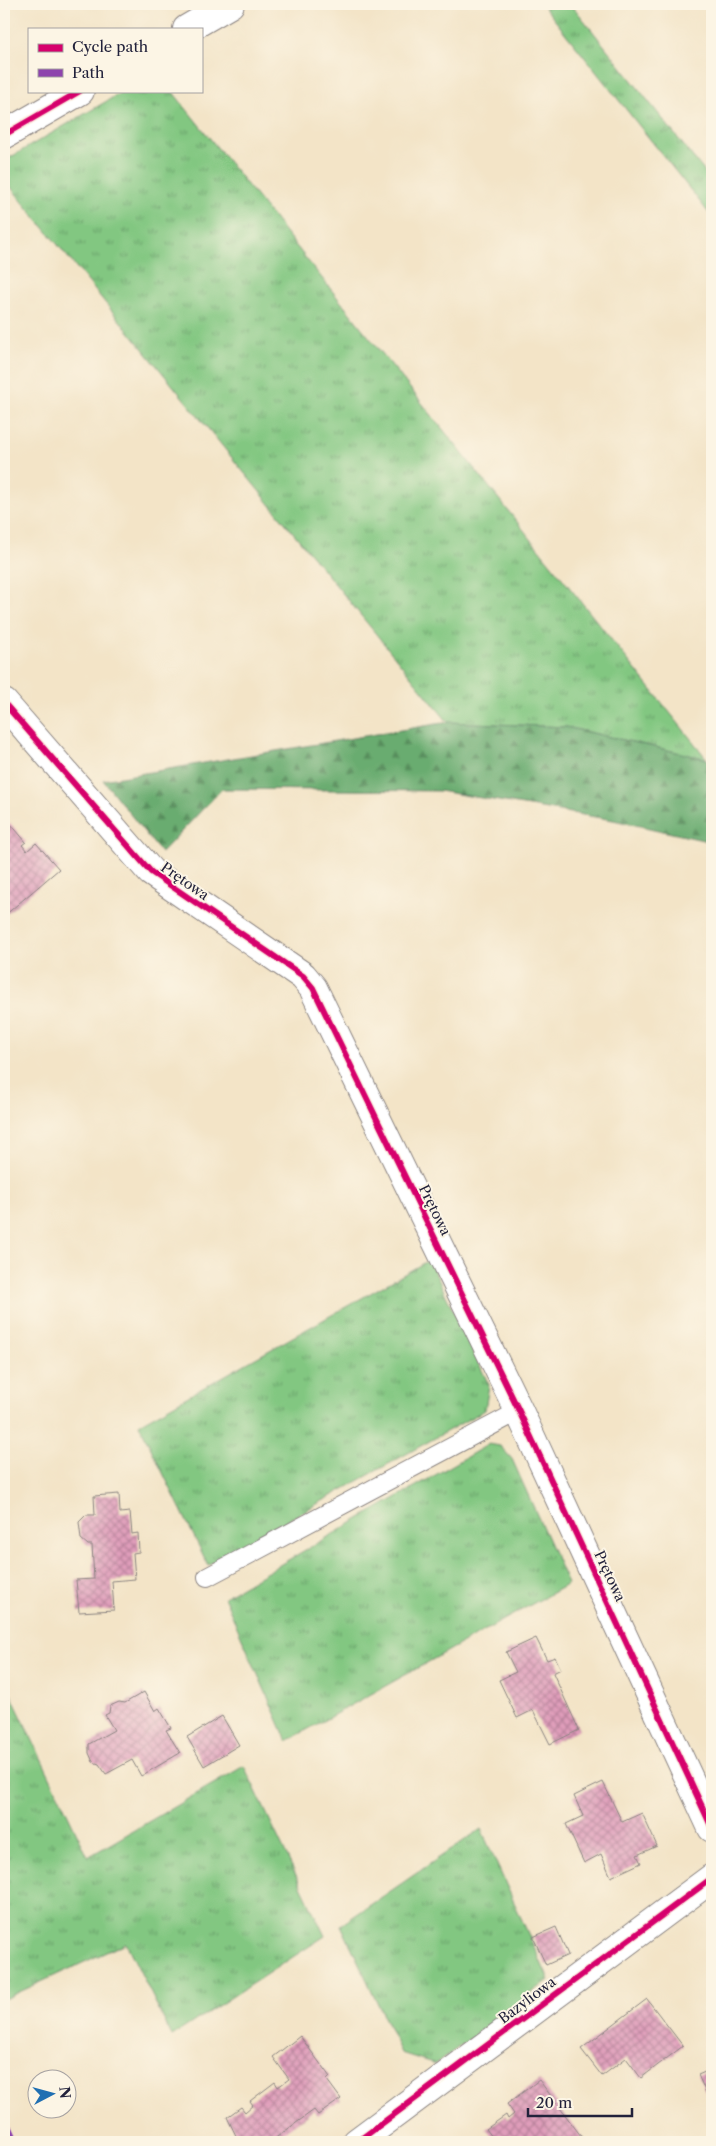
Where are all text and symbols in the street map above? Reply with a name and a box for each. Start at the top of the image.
legend [28,28,202,92]
text: Cycle path [72,37,149,56]
text: Path [72,63,105,82]
street label: Prętowa [158,858,213,904]
street label: Prętowa [415,1182,455,1239]
street label: Prętowa [590,1547,630,1605]
street label: Bazyliowa [495,1972,560,2027]
north arrow [28,2068,78,2118]
text: N [55,2086,75,2100]
scale bar [528,2086,632,2118]
text: 20 m [536,2093,572,2112]

